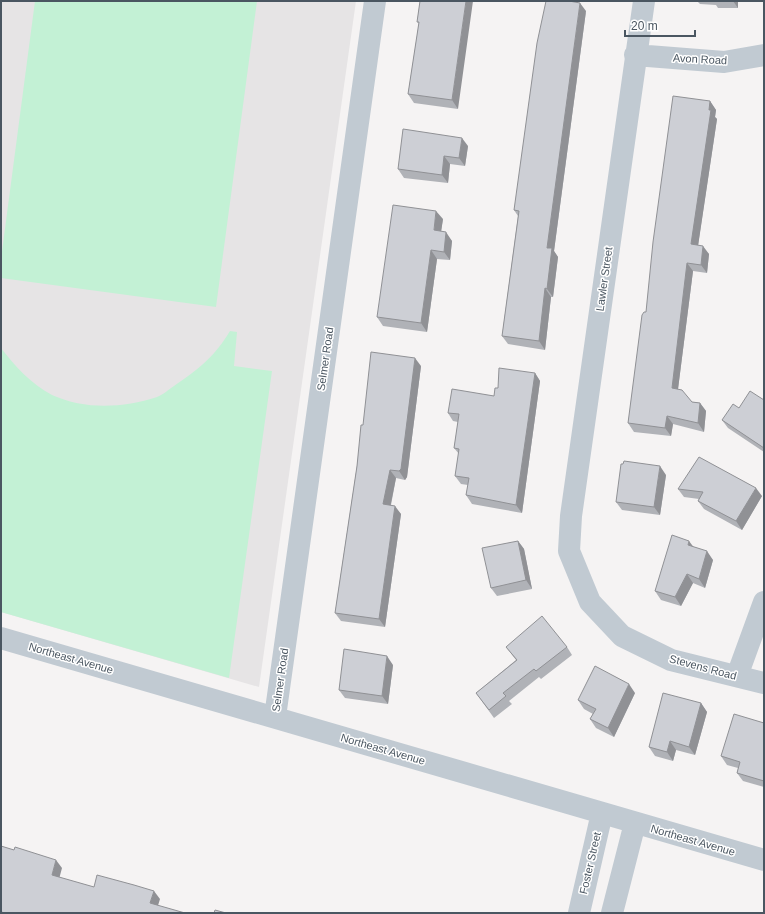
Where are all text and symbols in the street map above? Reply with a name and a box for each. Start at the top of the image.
scale bar [625,12,695,38]
text: 20 m [631,19,658,33]
street label: Avon Road [673,52,727,66]
street label: Lawler Street [594,246,614,312]
street label: Selmer Road [315,326,335,392]
street label: Northeast Avenue [27,640,115,676]
street label: Selmer Road [270,647,290,713]
street label: Stevens Road [668,652,738,682]
street label: Northeast Avenue [339,731,427,767]
street label: Northeast Avenue [649,822,737,858]
street label: Foster Street [577,831,603,895]

